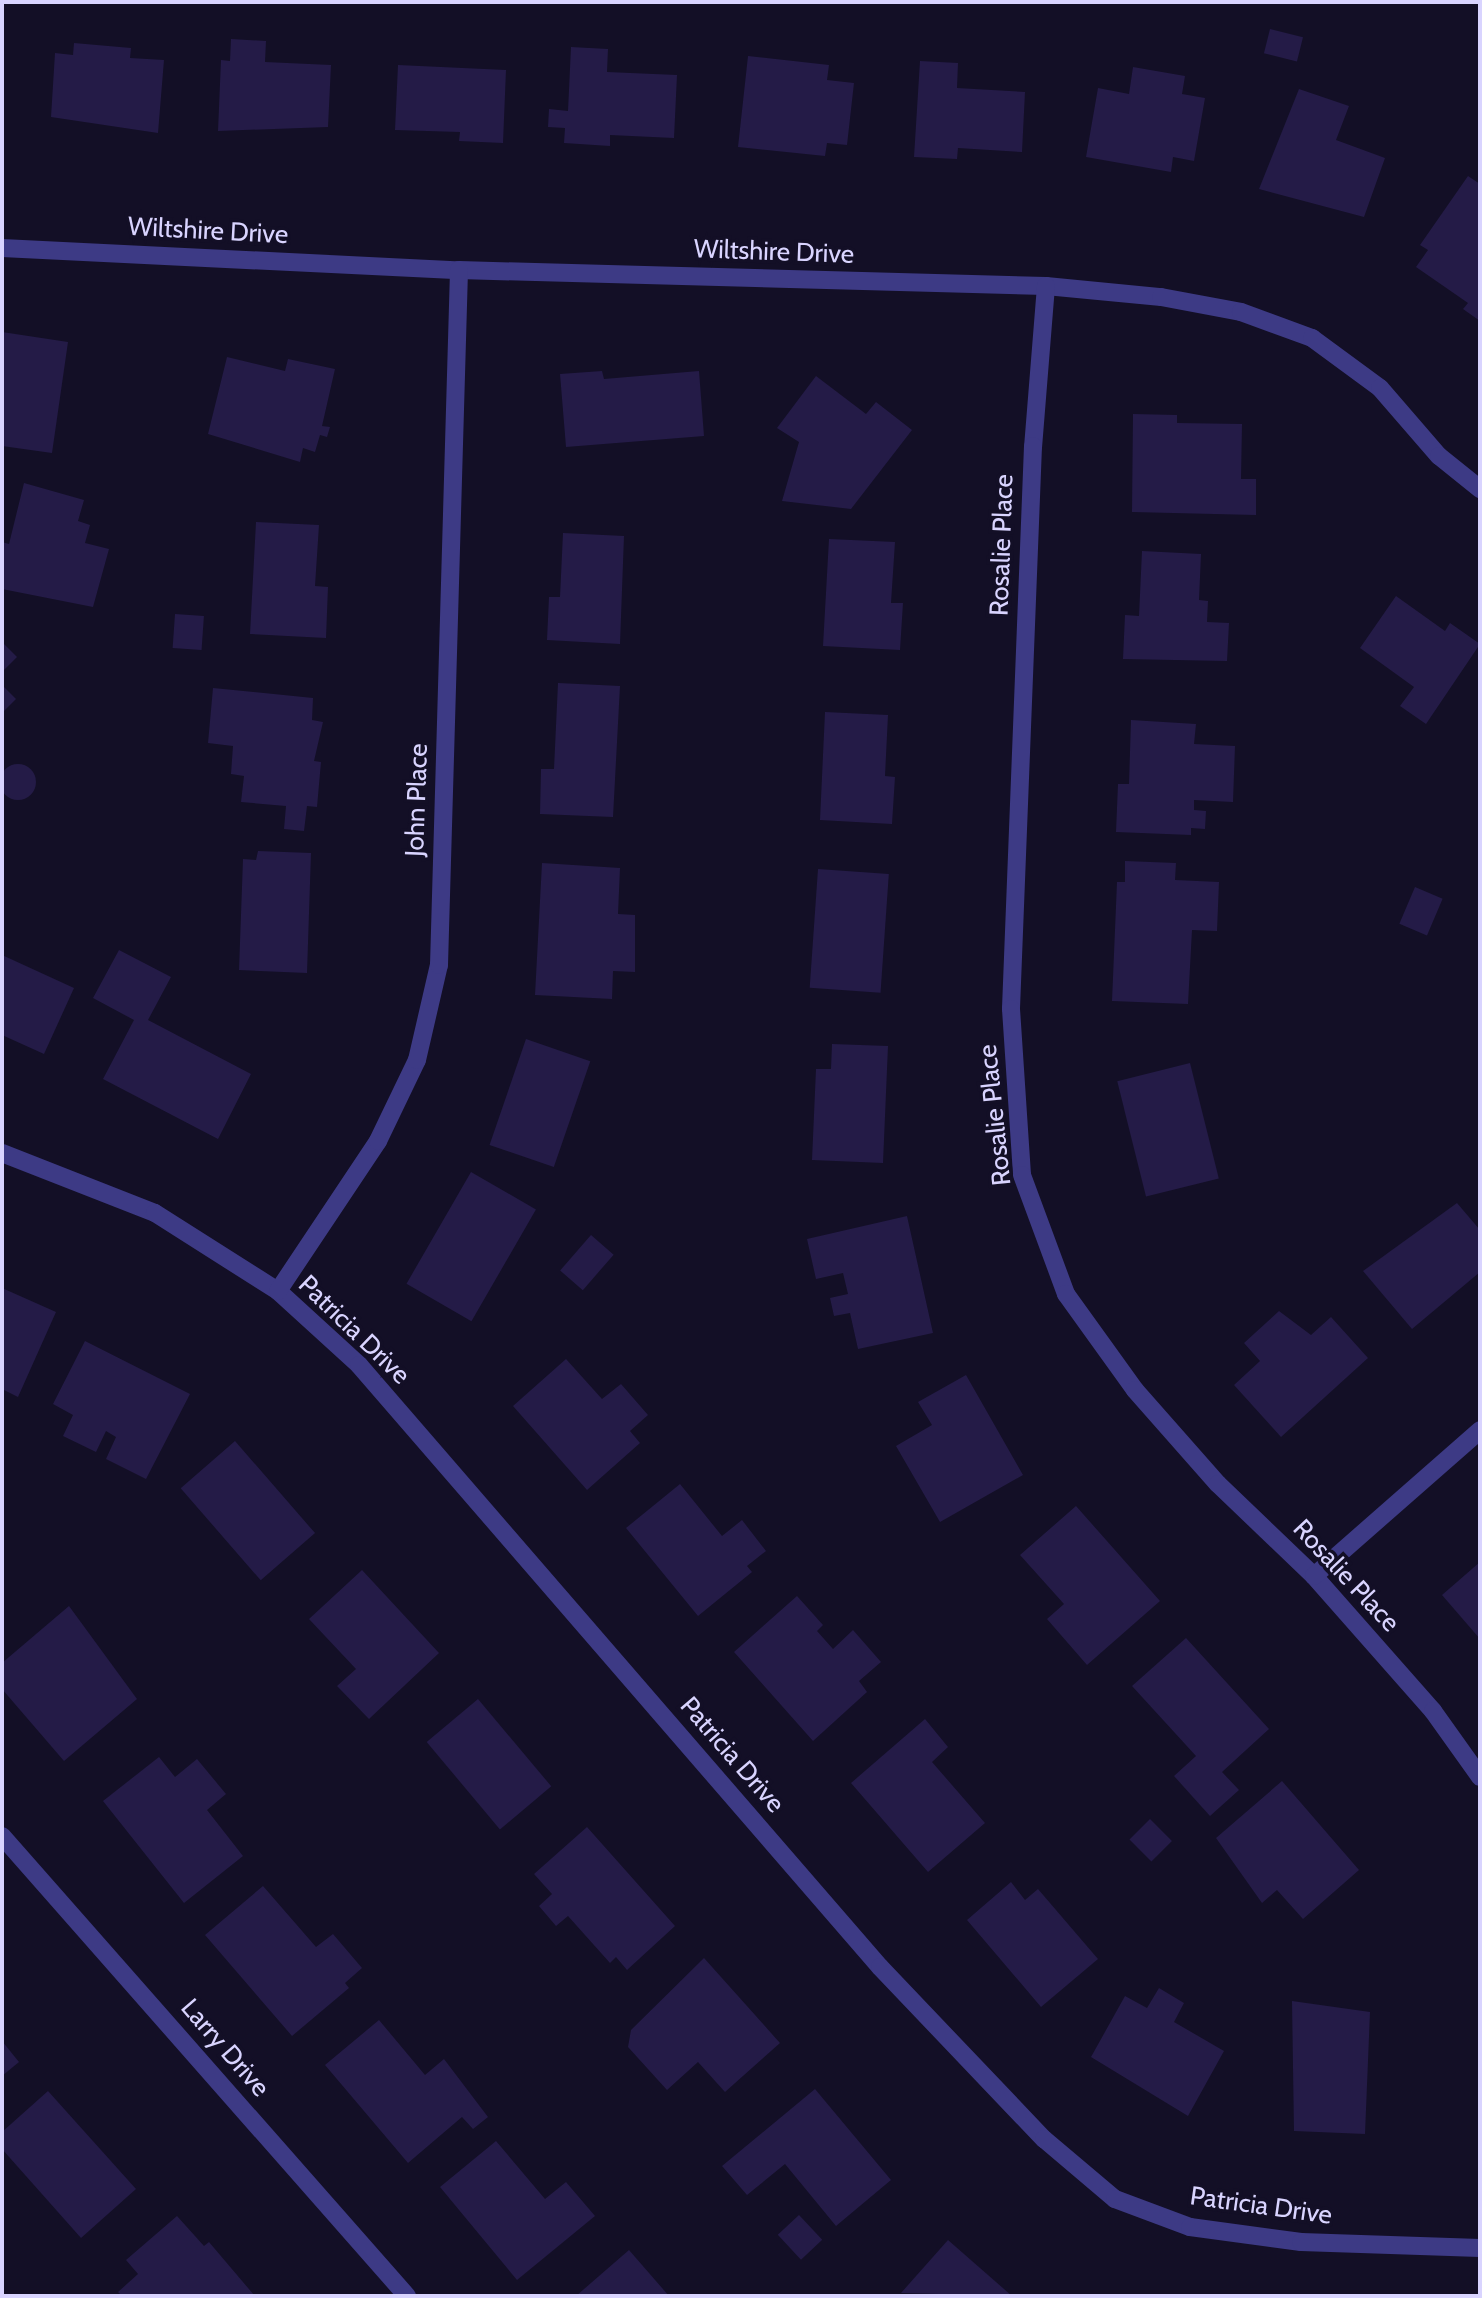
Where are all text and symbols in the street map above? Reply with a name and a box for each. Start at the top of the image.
street label: Wiltshire Drive [127,211,289,251]
street label: Wiltshire Drive [693,234,855,270]
street label: Rosalie Place [984,474,1020,616]
street label: John Place [399,743,435,857]
street label: Rosalie Place [972,1043,1018,1187]
street label: Patricia Drive [292,1269,416,1391]
street label: Rosalie Place [1286,1513,1406,1639]
street label: Patricia Drive [673,1691,791,1819]
street label: Larry Drive [174,1993,276,2103]
street label: Patricia Drive [1188,2181,1334,2231]

